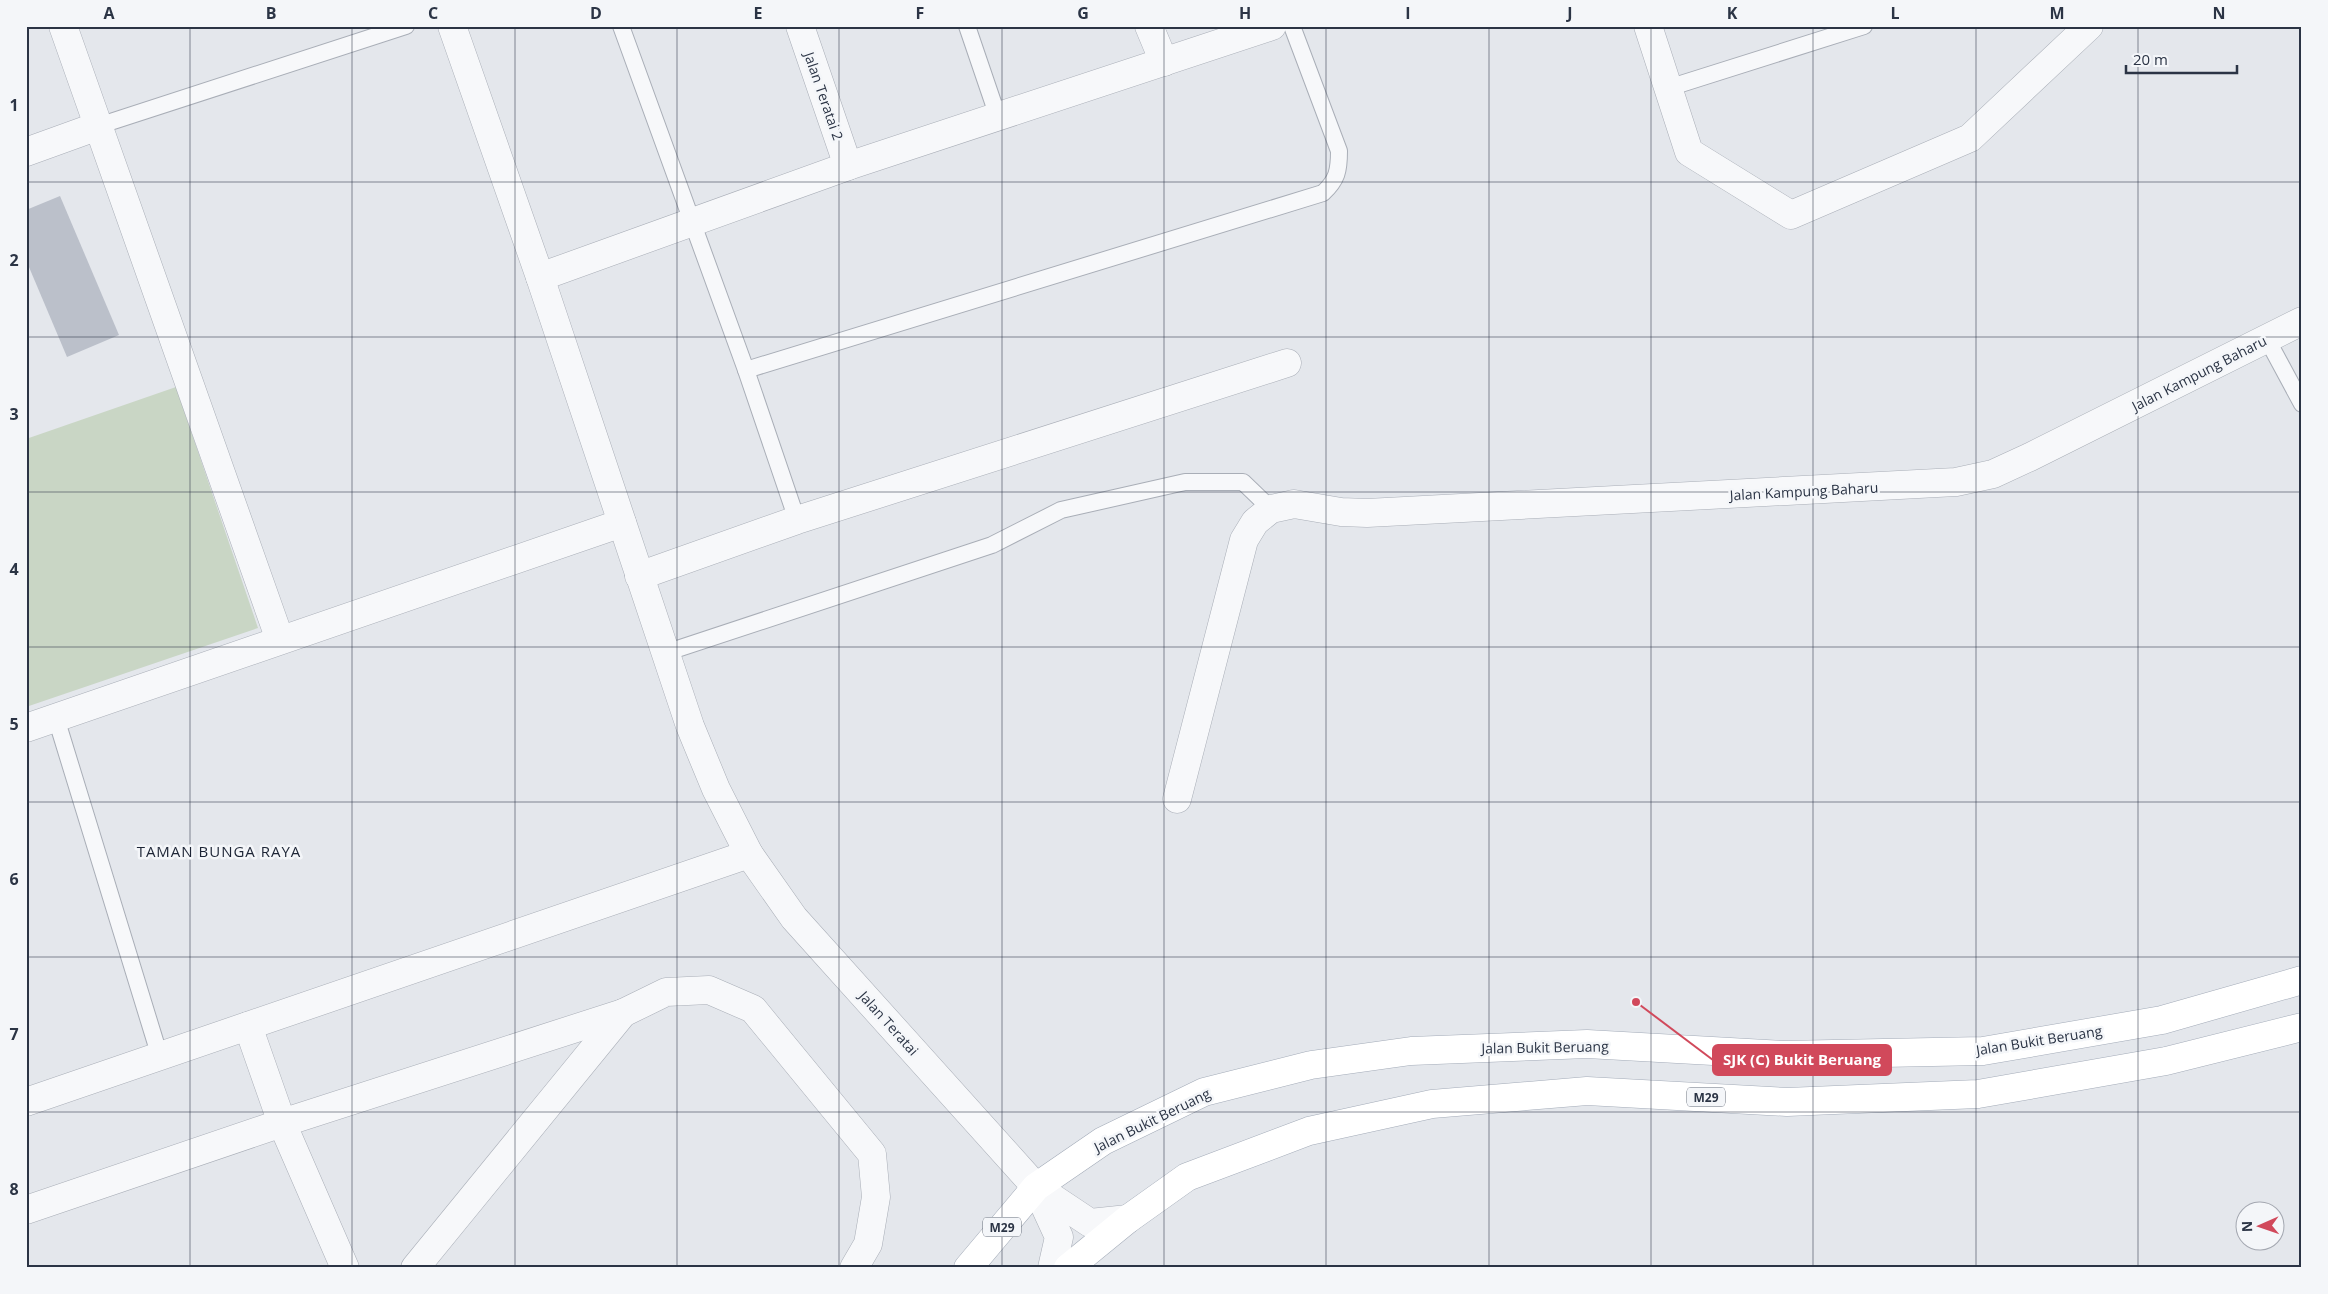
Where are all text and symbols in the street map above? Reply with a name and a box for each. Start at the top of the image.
text: A [103,2,115,24]
text: B [266,2,276,24]
text: C [428,2,438,24]
text: D [590,2,602,24]
text: E [754,2,763,24]
text: F [916,2,924,24]
text: G [1077,2,1089,24]
text: H [1239,2,1251,24]
text: I [1405,2,1411,24]
text: J [1565,2,1573,24]
text: K [1727,2,1738,24]
text: L [1890,2,1900,24]
text: M [2049,2,2065,24]
text: N [2212,2,2226,24]
scale bar [2126,42,2237,74]
street label: Jalan Teratai 2 [799,47,848,143]
text: 20 m [2133,49,2168,69]
text: 1 [9,94,19,116]
text: 2 [9,249,19,271]
street label: Jalan Kampung Baharu [2127,331,2270,416]
text: 3 [9,403,19,425]
street label: Jalan Kampung Baharu [1727,478,1879,504]
text: 4 [9,558,19,580]
text: 5 [9,713,19,735]
district label: TAMAN BUNGA RAYA [137,841,301,861]
text: 6 [9,868,19,890]
street label: Jalan Teratai [854,985,923,1059]
street label: Jalan Bukit Beruang [1973,1021,2104,1060]
text: 7 [9,1023,19,1045]
street label: Jalan Bukit Beruang [1479,1036,1609,1058]
callout: SJK (C) Bukit Beruang [1713,1045,1891,1075]
text: SJK (C) Bukit Beruang [1723,1049,1881,1069]
street label: Jalan Bukit Beruang [1089,1083,1214,1157]
road number: M29 [1687,1088,1725,1106]
text: 8 [9,1178,19,1200]
north arrow [2236,1202,2286,1252]
road number: M29 [983,1218,1021,1236]
text: N [2237,1220,2256,1232]

